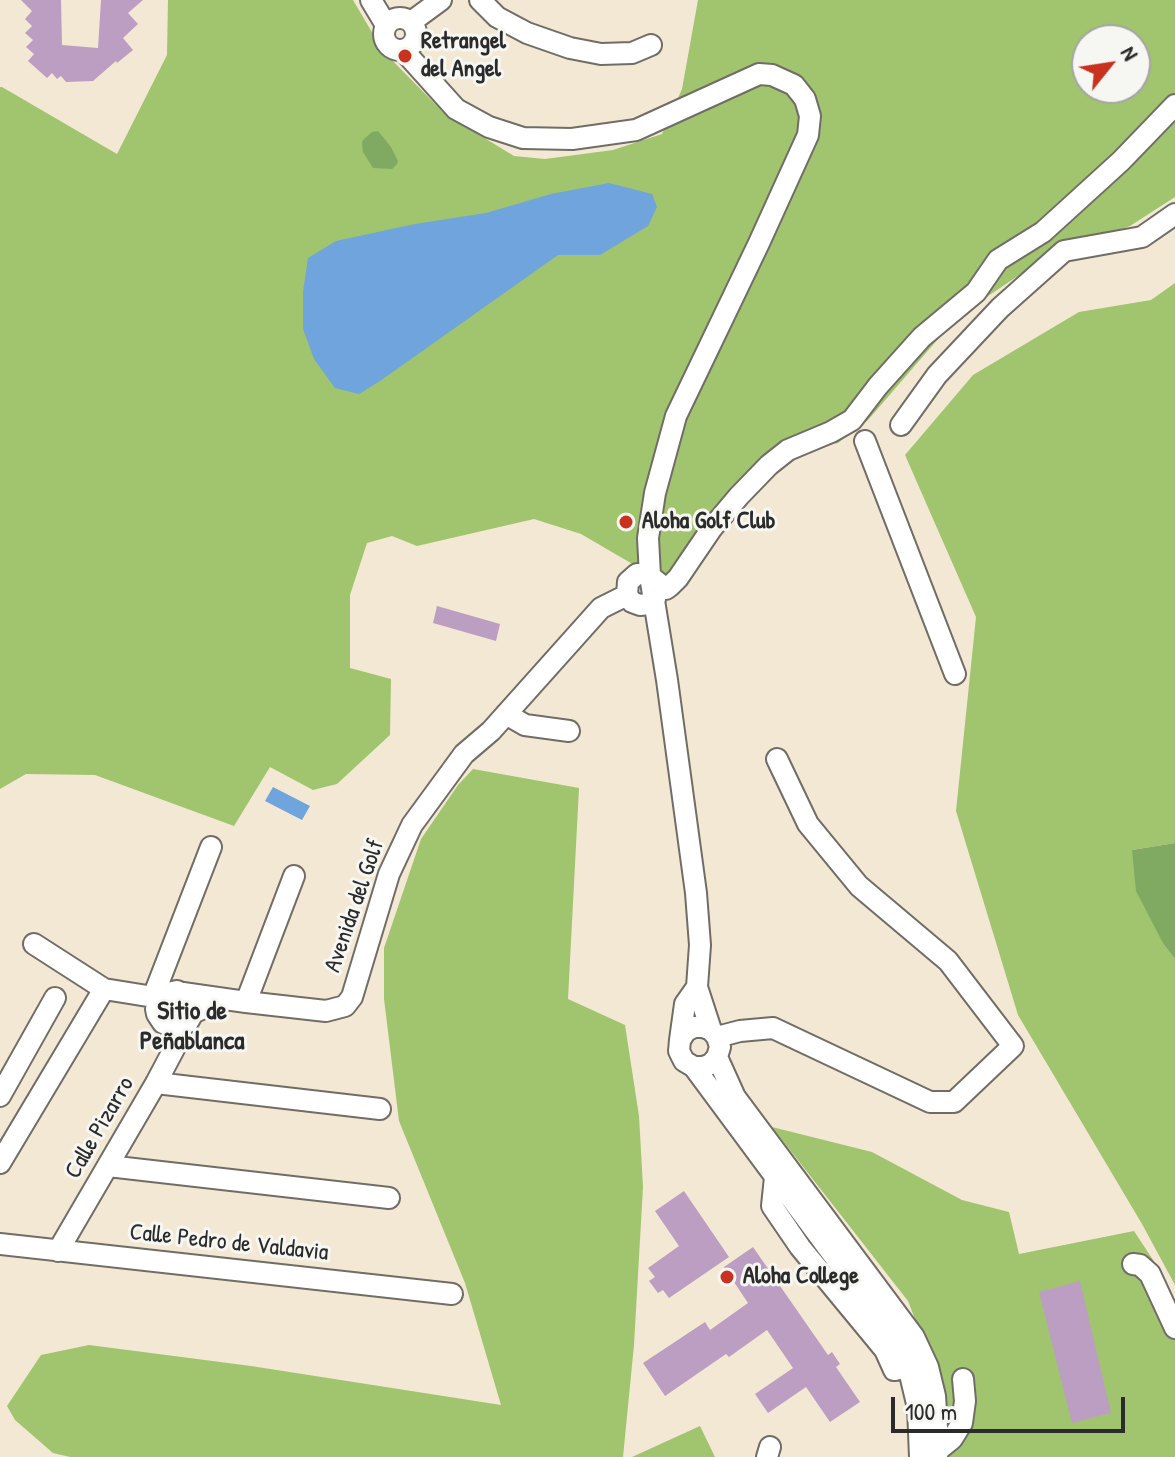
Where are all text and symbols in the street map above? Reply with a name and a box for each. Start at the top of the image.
north arrow [1071,24,1151,104]
place label: Retrangel del Angel [421,28,506,84]
text: N [1114,40,1146,66]
marker: Retrangel del Angel [396,47,414,65]
place label: Aloha Golf Club [642,508,776,536]
marker: Aloha Golf Club [617,513,635,531]
street label: Avenida del Golf [319,836,391,976]
district label: Sitio de Peñablanca [140,996,244,1058]
street label: Calle Pizarro [59,1072,141,1184]
street label: Calle Pedro de Valdavia [128,1218,330,1268]
place label: Aloha College [743,1263,859,1291]
marker: Aloha College [718,1268,736,1286]
scale bar [895,1381,1129,1431]
text: 100 m [905,1395,957,1427]

